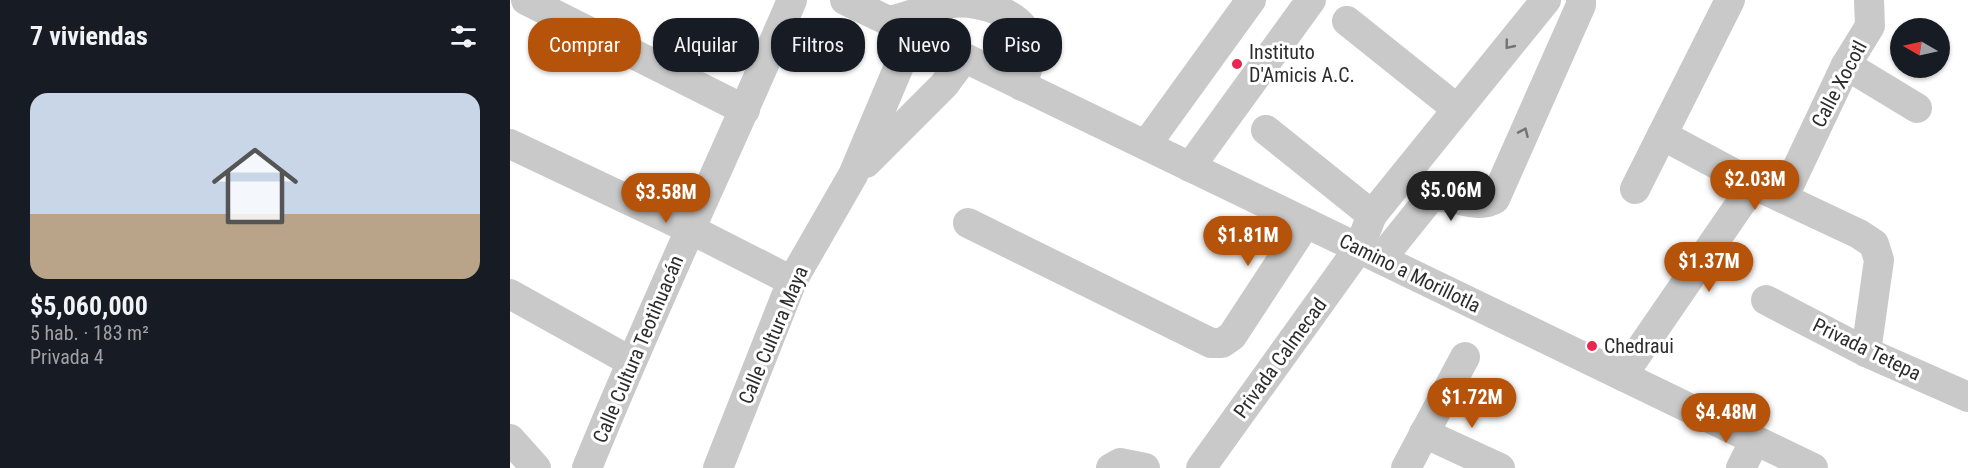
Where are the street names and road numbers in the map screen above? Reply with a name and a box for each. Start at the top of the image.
street label: Calle Xocotl [1806,37,1872,131]
street label: Camino a Morillotla [1335,228,1485,318]
street label: Calle Cultura Teotihuacán [588,252,688,446]
street label: Calle Cultura Maya [733,262,813,408]
street label: Privada Calmecad [1228,293,1332,423]
street label: Privada Tetepa [1809,313,1925,385]

